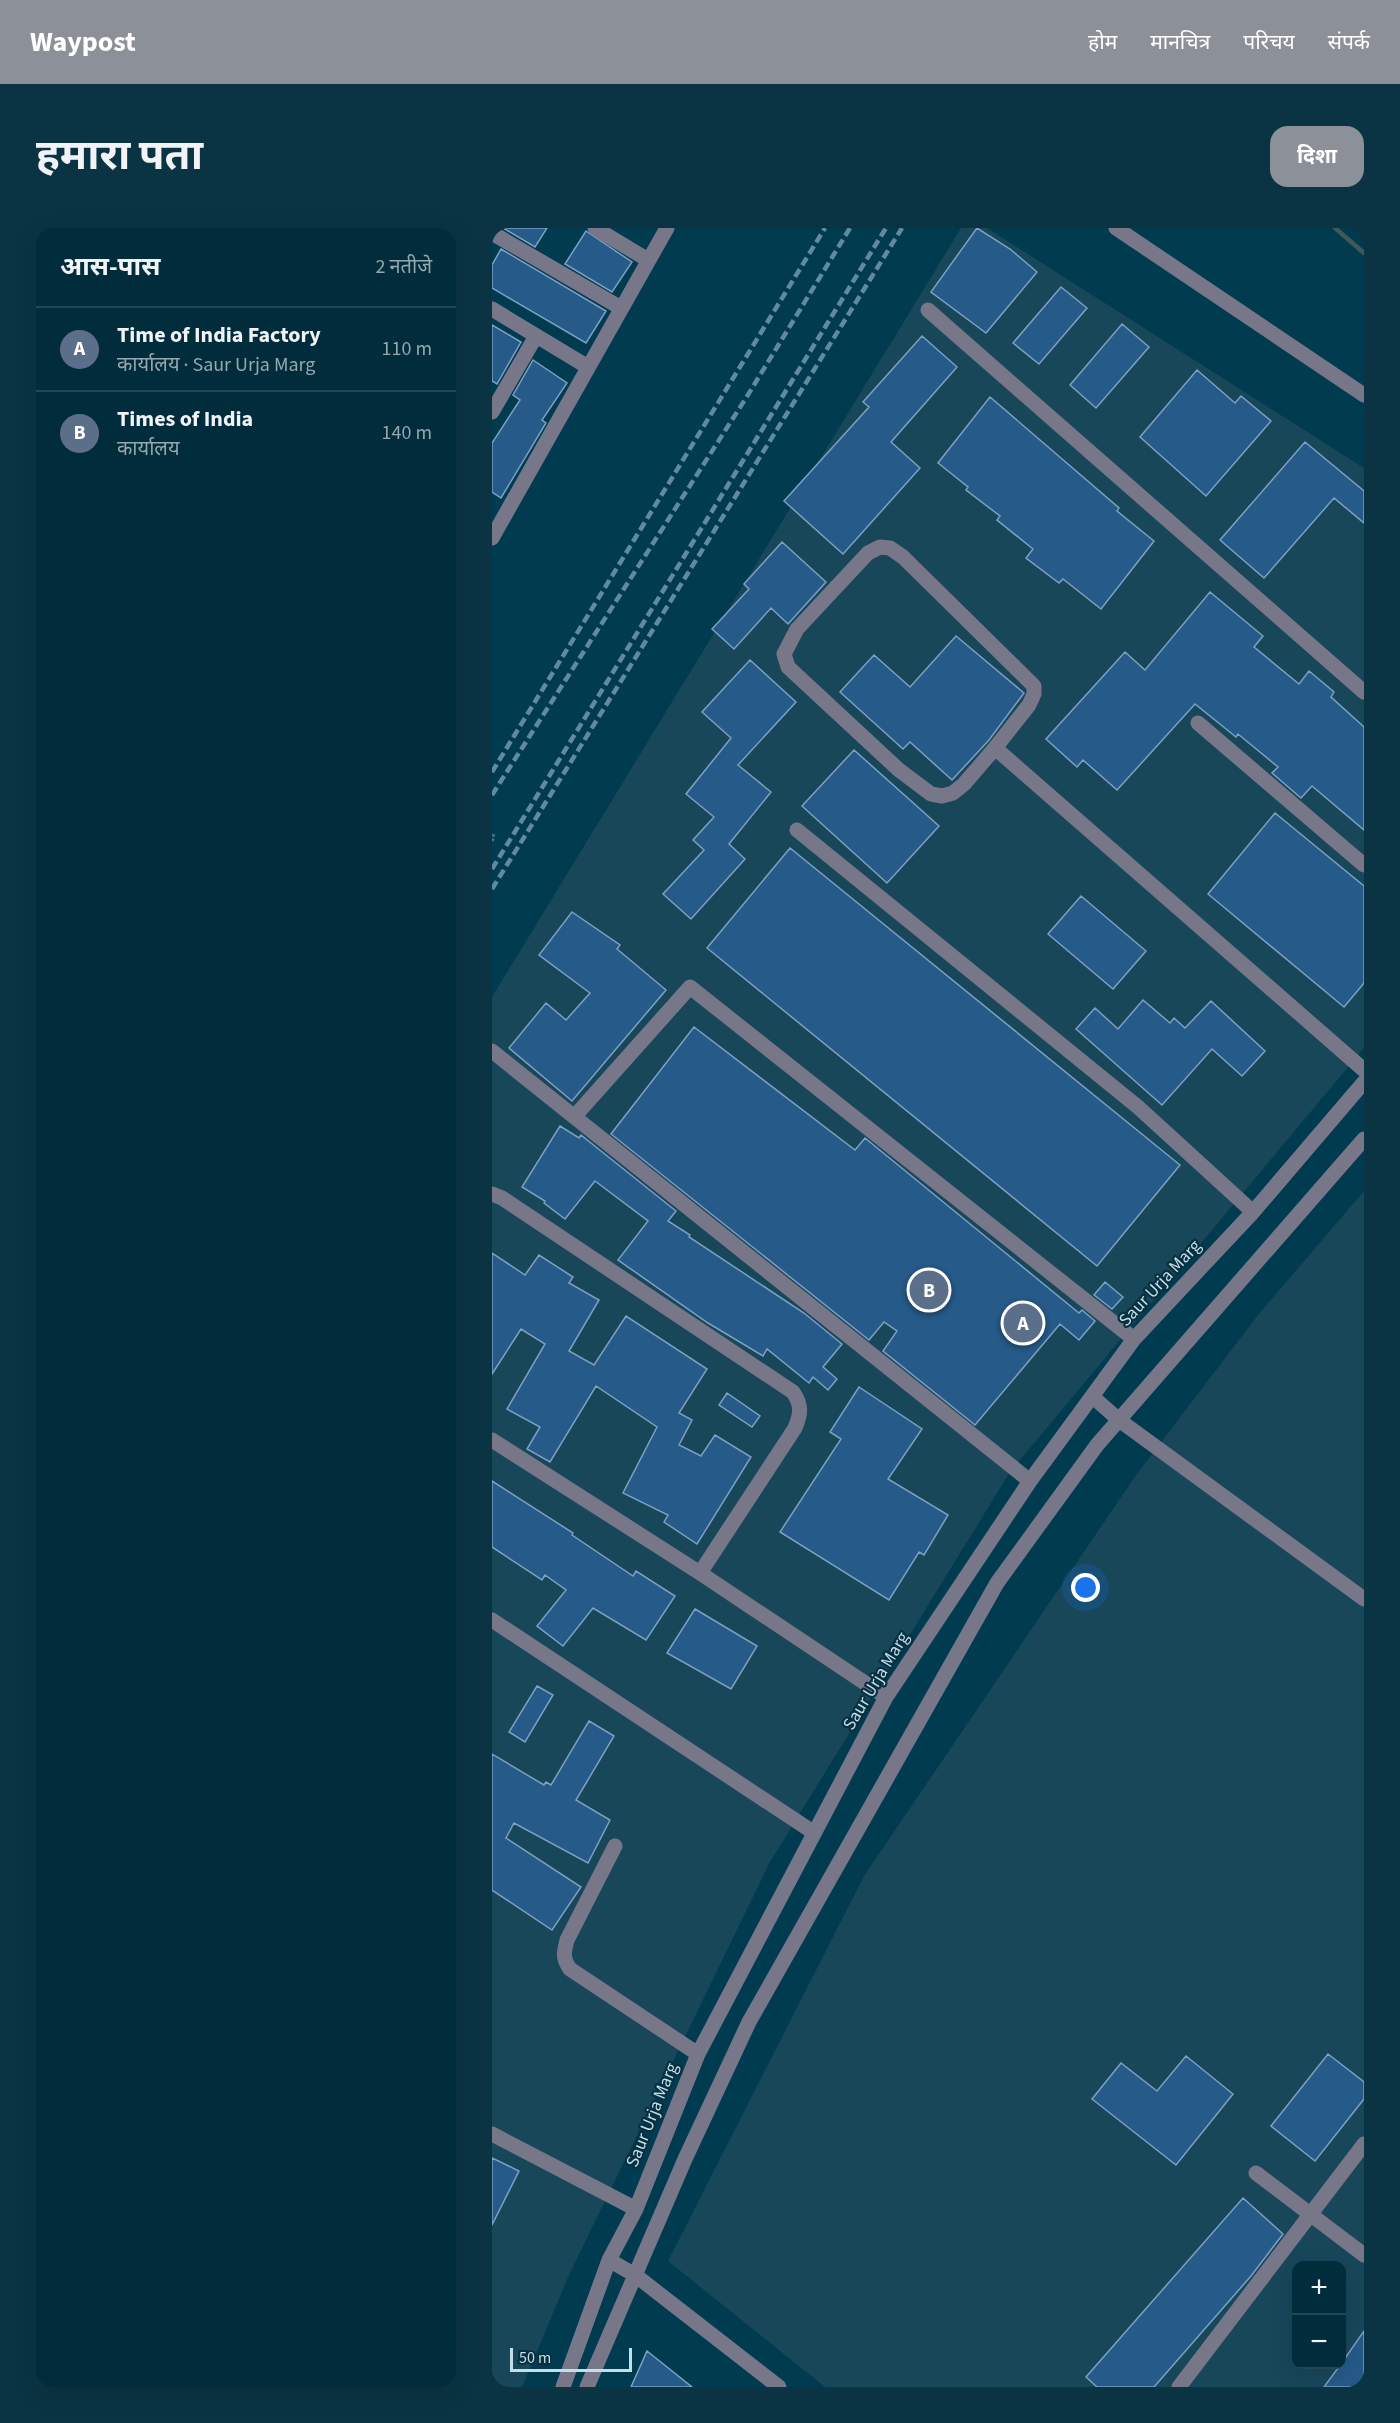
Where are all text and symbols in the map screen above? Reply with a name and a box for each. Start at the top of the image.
text: Waypost [30,22,136,62]
text: होम [1088,27,1117,57]
text: मानचित्र [1150,27,1210,57]
text: परिचय [1243,27,1295,57]
text: संपर्क [1328,27,1370,57]
text: हमारा पता [36,126,203,186]
button: दिशा [1270,126,1364,187]
text: आस-पास [60,248,160,285]
text: 2 नतीजे [376,253,432,281]
text: Time of India Factory [117,319,321,351]
text: A [74,335,85,363]
text: 110 m [382,335,432,363]
text: कार्यालय · Saur Urja Marg [117,351,315,379]
text: Times of India [117,403,253,435]
text: B [73,419,86,447]
text: 140 m [382,419,432,447]
text: कार्यालय [117,435,179,463]
street label: Saur Urja Marg [1113,1234,1207,1332]
pin: B [910,1268,948,1312]
pin: A [1004,1300,1042,1346]
your location [1071,1573,1100,1602]
street label: Saur Urja Marg [837,1627,915,1735]
street label: Saur Urja Marg [620,2059,684,2171]
map controls [1292,2261,1346,2369]
button: + [1292,2261,1346,2315]
button: − [1292,2315,1346,2369]
scale bar [510,2345,632,2372]
text: 50 m [519,2347,551,2369]

